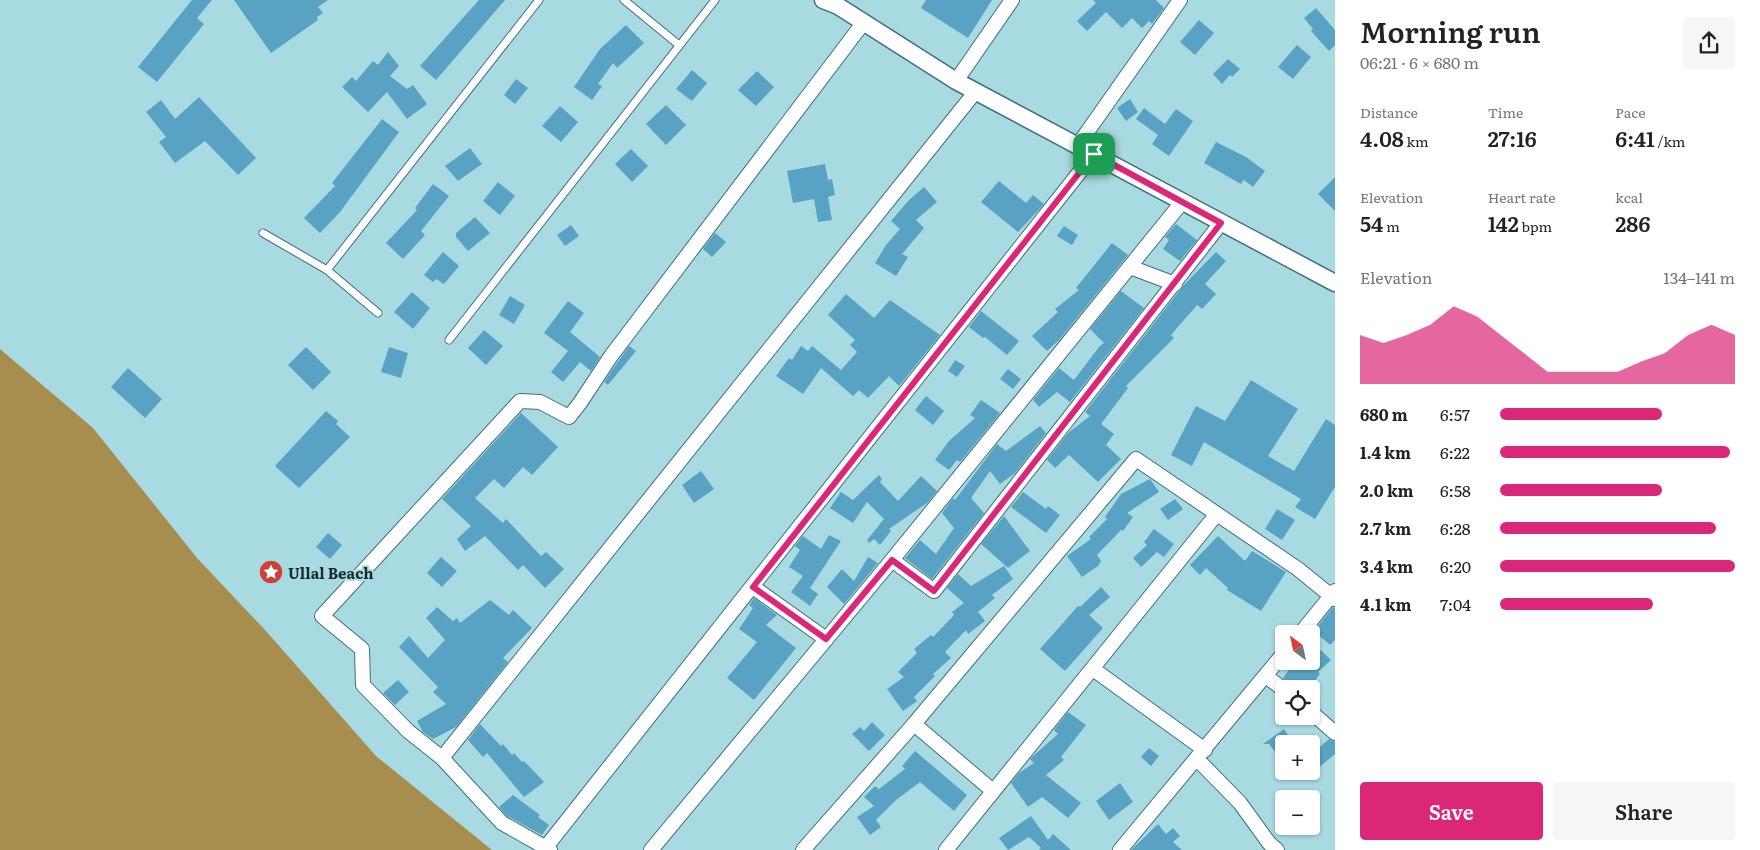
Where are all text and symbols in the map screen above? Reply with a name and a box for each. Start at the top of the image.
text: Morning run [1360,10,1541,52]
button: share [1683,17,1735,69]
text: 06:21 · 6 × 680 m [1360,50,1479,74]
text: Distance [1360,102,1418,122]
text: Time [1488,102,1523,122]
text: Pace [1615,102,1645,122]
text: 4.08 [1360,122,1404,153]
text: 27:16 [1488,122,1537,153]
text: 6:41 [1615,122,1655,153]
text: km [1404,131,1429,151]
text: /km [1655,131,1685,151]
pin [1073,133,1115,175]
icon: arrive [1080,140,1108,168]
text: Elevation [1360,187,1423,207]
text: Heart rate [1488,187,1556,207]
text: kcal [1615,187,1643,207]
text: 54 [1360,207,1383,238]
text: 142 [1488,207,1519,238]
text: 286 [1615,207,1650,238]
text: m [1383,216,1400,236]
text: bpm [1519,216,1552,236]
text: Elevation [1360,265,1432,289]
text: 134–141 m [1663,265,1735,289]
text: 680 m [1360,402,1408,426]
text: 6:57 [1440,402,1470,426]
text: 1.4 km [1360,440,1411,464]
text: 6:22 [1440,440,1470,464]
text: 2.0 km [1360,478,1414,502]
text: 6:58 [1440,478,1471,502]
text: 2.7 km [1360,516,1411,540]
text: 6:28 [1440,516,1471,540]
text: 3.4 km [1360,554,1413,578]
text: 6:20 [1440,554,1471,578]
place icon: Ullal Beach [258,559,284,585]
place label: Ullal Beach [288,561,374,584]
text: 4.1 km [1360,592,1411,616]
text: 7:04 [1440,592,1471,616]
north arrow [1275,625,1320,670]
map controls [1275,625,1320,835]
button: locate [1275,680,1320,725]
button: + [1275,735,1320,780]
button: Save [1360,782,1543,840]
button: Share [1553,782,1735,840]
button: − [1275,790,1320,835]

